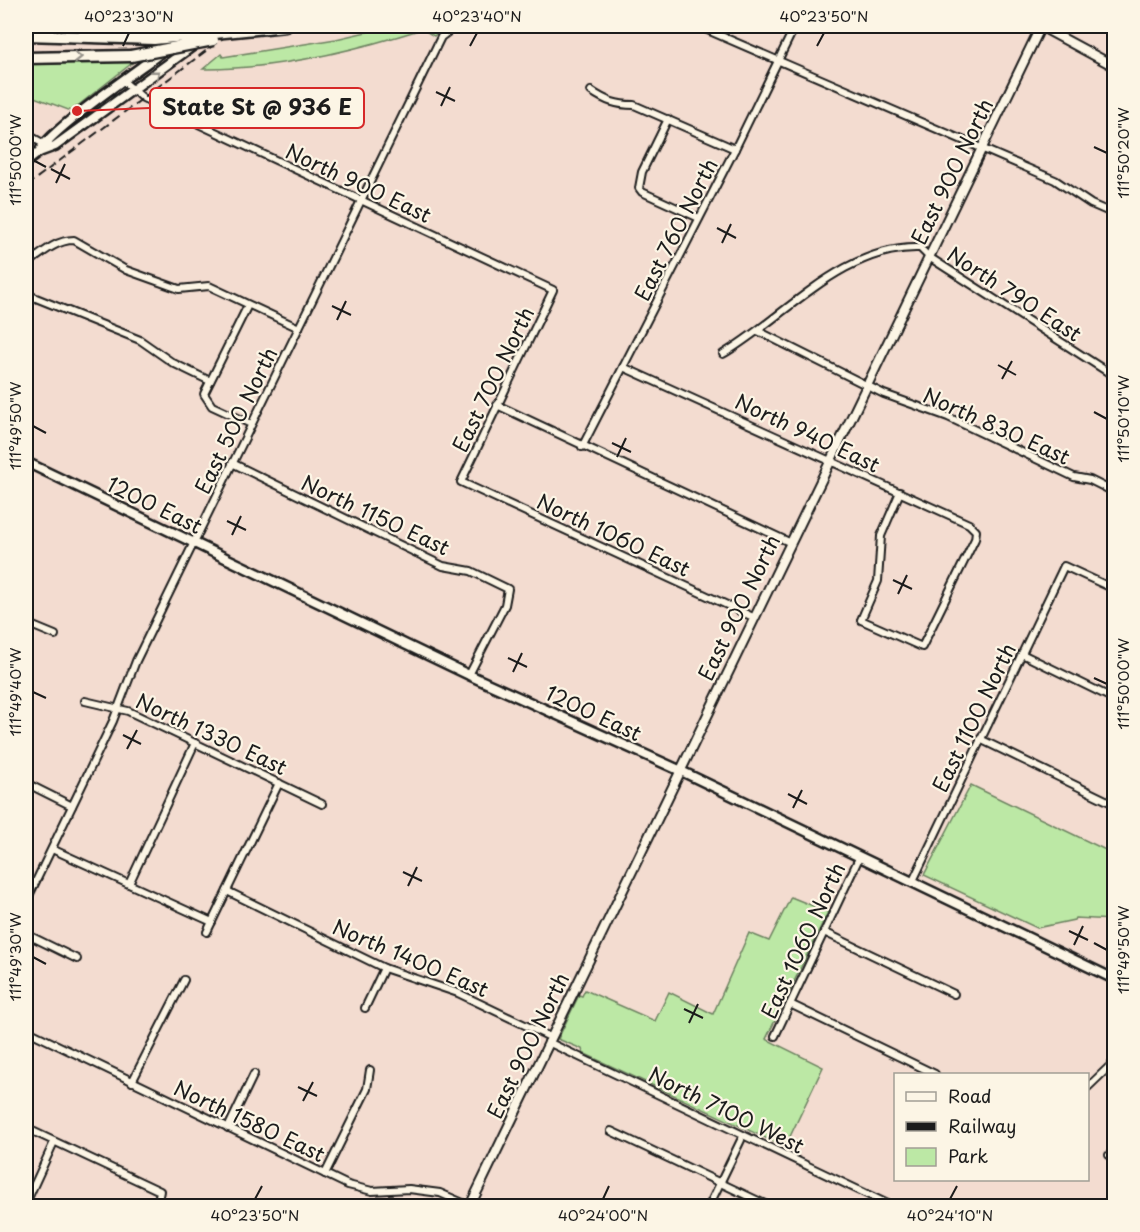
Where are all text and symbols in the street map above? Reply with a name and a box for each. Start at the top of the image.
text: 40°23'30"N [84,4,174,27]
text: 40°23'40"N [432,4,522,27]
text: 40°23'50"N [780,4,869,27]
one-way arrow [74,51,83,63]
one-way arrow [150,70,161,81]
callout: State St @ 936 E [150,88,364,128]
text: State St @ 936 E [162,89,352,122]
street label: East 900 North [902,93,1000,249]
text: 111°50'20"W [1111,107,1134,199]
text: 111°50'00"W [3,114,26,206]
street label: North 900 East [281,134,437,230]
street label: East 760 North [625,152,725,306]
street label: North 790 East [941,237,1089,349]
street label: East 700 North [443,301,541,457]
street label: East 500 North [186,341,284,499]
text: 111°50'10"W [1111,375,1134,463]
street label: North 830 East [918,378,1076,472]
text: 111°49'50"W [3,381,26,470]
street label: North 940 East [730,384,886,480]
street label: North 1150 East [297,466,455,562]
street label: 1200 East [102,467,208,541]
street label: North 1060 East [532,484,696,584]
street label: East 900 North [689,529,787,685]
street label: East 1100 North [923,637,1023,797]
text: 111°50'00"W [1111,638,1134,730]
text: 111°49'40"W [3,647,26,736]
street label: 1200 East [541,676,647,748]
street label: North 1330 East [131,684,293,782]
street label: East 1060 North [752,857,852,1023]
text: 111°49'50"W [1111,905,1134,994]
street label: North 1400 East [328,910,494,1004]
text: 111°49'30"W [3,912,26,1002]
street label: East 900 North [478,967,576,1123]
street label: North 7100 West [644,1057,810,1161]
street label: North 1580 East [169,1071,331,1169]
legend [894,1073,1089,1181]
text: Road [948,1082,992,1109]
text: Railway [948,1112,1016,1139]
text: Park [948,1142,988,1169]
text: 40°23'50"N [211,1203,300,1226]
text: 40°24'00"N [558,1203,648,1226]
text: 40°24'10"N [907,1203,993,1226]

